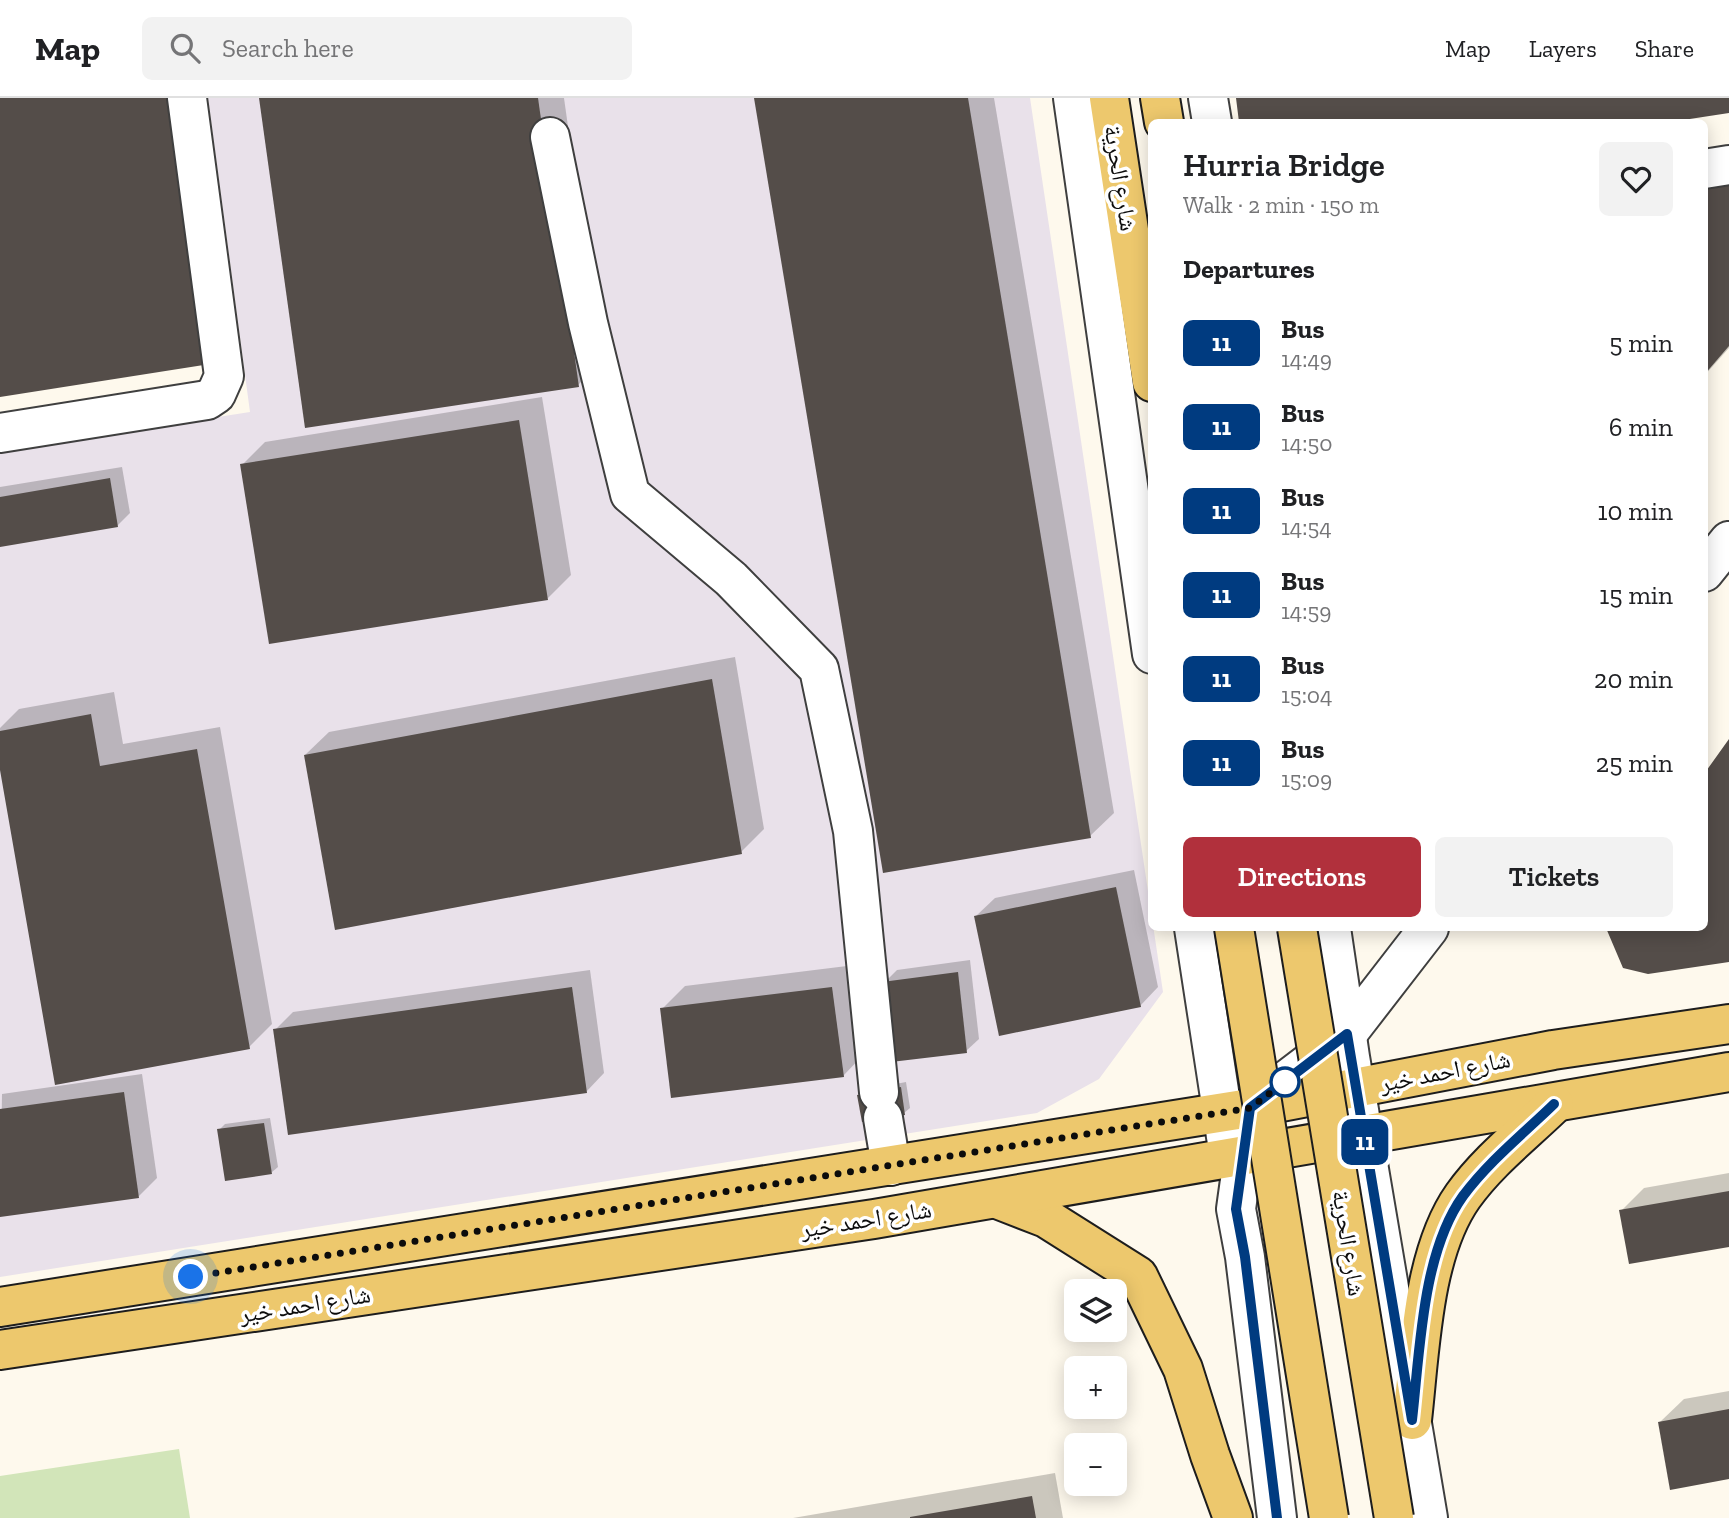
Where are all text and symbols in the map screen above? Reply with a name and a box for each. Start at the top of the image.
search box [142,17,632,80]
text: Map [35,29,100,68]
icon: search [166,29,204,67]
text: Search here [222,32,354,64]
text: Map [1445,34,1491,63]
text: Layers [1529,34,1597,63]
text: Share [1635,34,1694,63]
street label: شارع الحرية [1097,123,1144,233]
button: heart [1599,142,1673,216]
text: Hurria Bridge [1183,145,1385,184]
text: Walk · 2 min · 150 m [1183,191,1379,219]
text: Departures [1183,253,1315,285]
text: Bus [1281,313,1324,345]
text: 5 min [1609,327,1673,359]
text: 11 [1212,328,1231,357]
text: 14:49 [1281,345,1332,373]
text: Bus [1281,397,1324,429]
text: 6 min [1609,411,1673,443]
text: 11 [1212,412,1231,441]
text: 14:50 [1281,429,1332,457]
text: Bus [1281,481,1324,513]
text: 10 min [1597,495,1673,527]
text: 11 [1212,496,1231,525]
text: 14:54 [1281,513,1332,541]
text: Bus [1281,565,1324,597]
text: 15 min [1599,579,1673,611]
text: 11 [1212,580,1231,609]
text: 14:59 [1281,597,1331,625]
text: Bus [1281,649,1324,681]
text: 20 min [1594,663,1673,695]
text: 11 [1212,664,1231,693]
text: 15:04 [1281,681,1332,709]
text: Bus [1281,733,1324,765]
text: 25 min [1596,747,1673,779]
text: 11 [1212,748,1231,777]
text: 15:09 [1281,765,1332,793]
button: Directions [1183,837,1421,917]
button: Tickets [1435,837,1673,917]
street label: شارع احمد خير [1376,1044,1513,1099]
unlabelled marker [1270,1067,1300,1097]
line badge: 11 [1334,1119,1396,1165]
text: 11 [1355,1127,1375,1156]
street label: شارع الحرية [1325,1188,1372,1298]
street label: شارع احمد خير [797,1194,934,1245]
your location [173,1259,208,1294]
street label: شارع احمد خير [236,1279,373,1330]
map controls [1064,1279,1127,1496]
button: layers [1064,1279,1127,1342]
button: + [1064,1356,1127,1419]
button: − [1064,1433,1127,1496]

